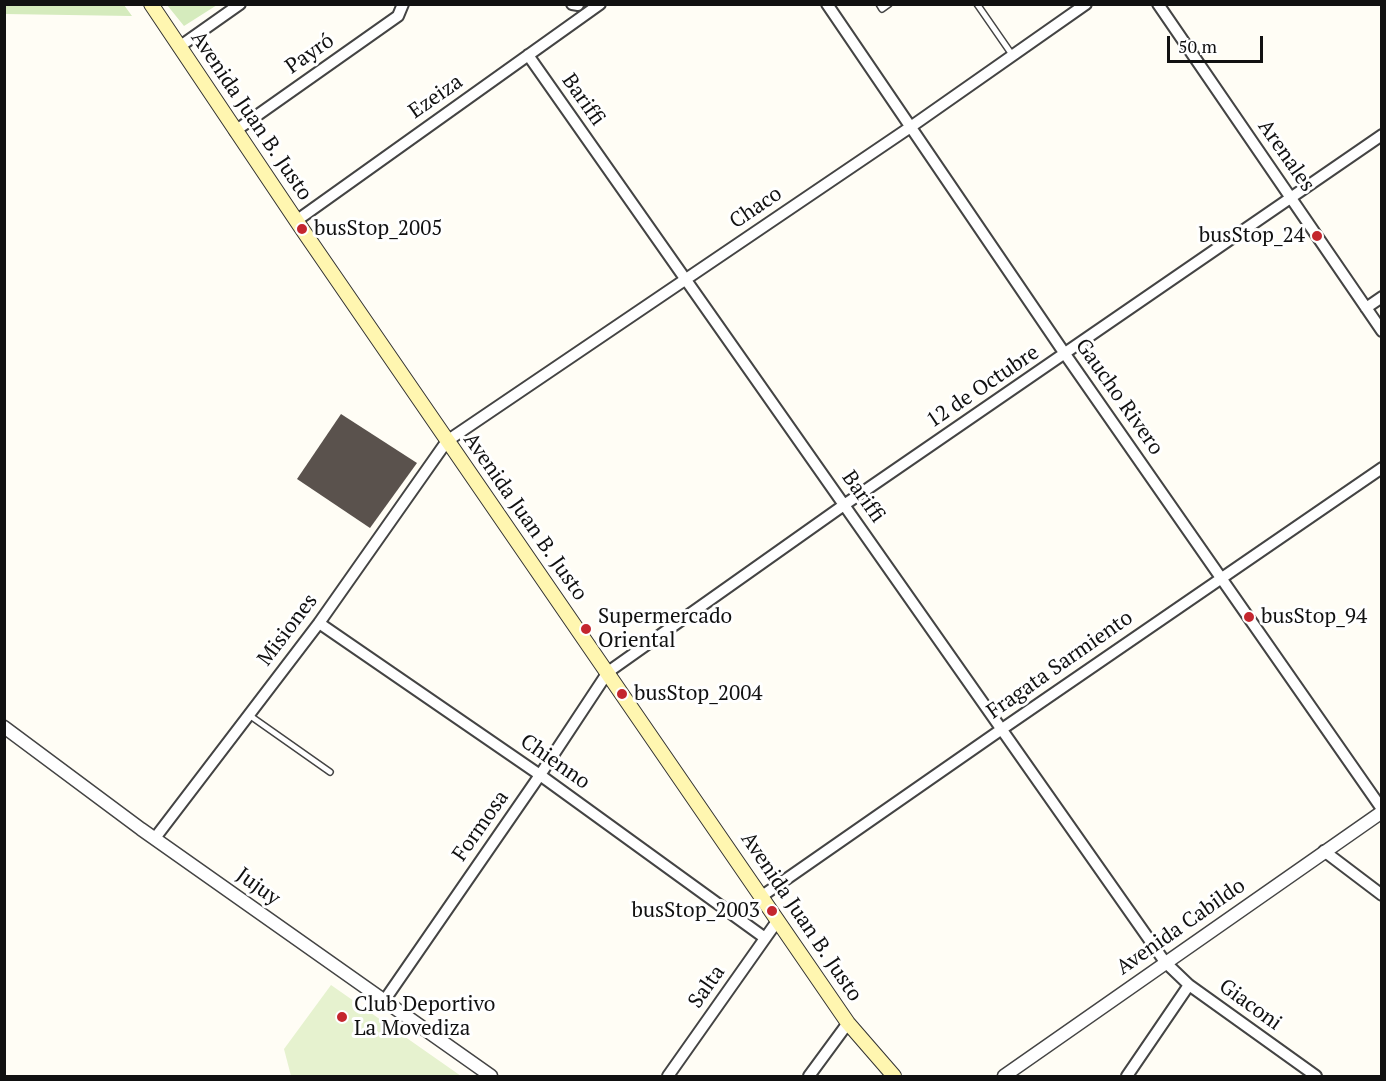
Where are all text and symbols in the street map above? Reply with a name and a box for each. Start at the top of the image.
scale bar [1170,24,1266,62]
street label: Avenida Juan B. Justo [185,27,317,205]
street label: Payró [281,28,339,80]
text: 50 m [1178,34,1217,58]
street label: Ezeiza [404,69,468,125]
street label: Bariffi [556,69,610,131]
street label: Arenales [1252,115,1320,197]
street label: Chaco [725,181,787,235]
place label: busStop_2005 [314,216,443,242]
marker: busStop_2005 [295,222,309,236]
place label: busStop_24 [1199,223,1305,249]
marker: busStop_24 [1310,229,1324,243]
street label: Gaucho Rivero [1070,334,1168,460]
street label: 12 de Octubre [922,340,1044,434]
street label: Avenida Juan B. Justo [458,428,592,606]
street label: Bariffi [836,466,890,528]
street label: Misiones [253,589,323,671]
place label: Supermercado Oriental [598,604,732,654]
place label: busStop_94 [1261,604,1367,630]
street label: Fragata Sarmiento [982,605,1138,725]
marker: busStop_94 [1242,610,1256,624]
marker: Supermercado Oriental [579,622,593,636]
place label: busStop_2004 [634,681,763,707]
marker: busStop_2004 [615,687,629,701]
street label: Chienno [515,729,595,795]
street label: Formosa [448,786,514,866]
street label: Avenida Juan B. Justo [735,828,867,1006]
street label: Jujuy [231,863,285,911]
street label: Avenida Cabildo [1112,873,1250,981]
place label: busStop_2003 [631,898,760,924]
marker: busStop_2003 [765,904,779,918]
street label: Salta [683,961,731,1013]
street label: Giaconi [1214,974,1286,1036]
place label: Club Deportivo La Movediza [354,992,495,1042]
marker: Club Deportivo La Movediza [335,1010,349,1024]

